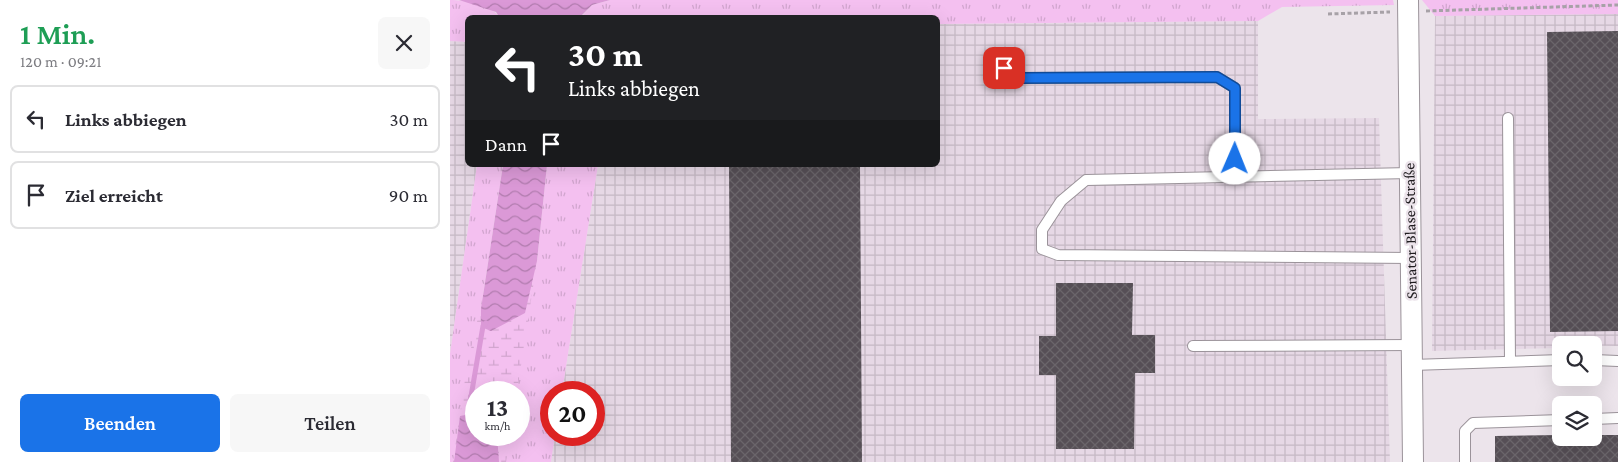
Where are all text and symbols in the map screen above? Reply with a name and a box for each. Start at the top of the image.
text: 1 Min. [20,17,95,50]
button: close [378,17,430,69]
icon: left [485,35,550,100]
text: 30 m [568,35,643,74]
pin [983,47,1025,89]
text: 120 m · 09:21 [20,53,101,70]
icon: arrive [990,54,1018,82]
text: Links abbiegen [568,76,700,101]
icon: left [22,105,50,133]
text: Links abbiegen [65,109,187,130]
text: 30 m [389,109,428,130]
icon: arrive [537,130,565,158]
position arrow [1208,132,1260,184]
text: Dann [485,134,527,155]
street label: Senator-Blase-Straße [1400,163,1420,299]
icon: arrive [22,181,50,209]
text: Ziel erreicht [65,185,163,206]
text: 90 m [389,185,428,206]
map controls [1552,336,1602,446]
button: search [1552,336,1602,386]
speed limit sign: 20 [540,381,605,446]
button: Beenden [20,394,220,452]
button: Teilen [230,394,430,452]
text: 13 [487,394,508,421]
button: layers [1552,396,1602,446]
text: km/h [485,419,510,433]

